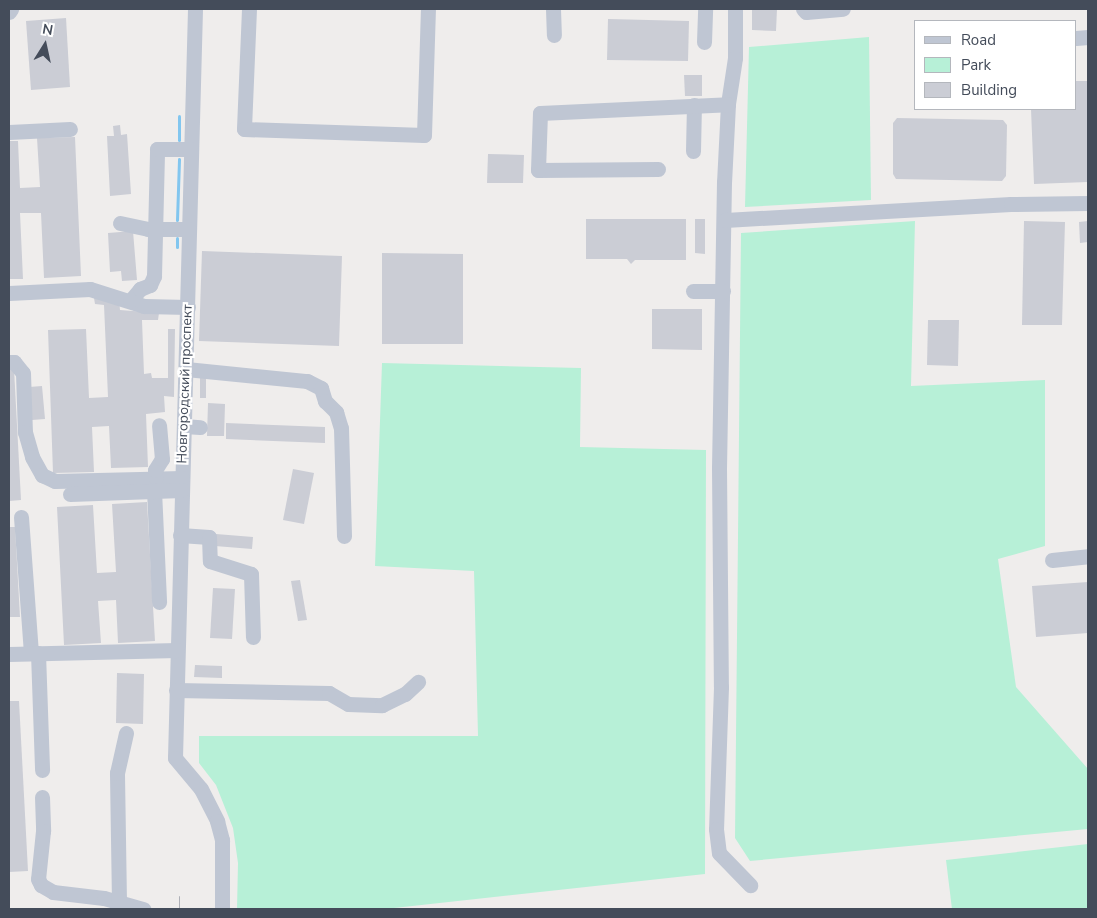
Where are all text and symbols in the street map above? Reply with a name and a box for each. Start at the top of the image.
text: N [41,19,54,40]
north arrow [20,20,70,70]
legend [914,20,1077,110]
text: Road [961,30,996,50]
text: Park [961,55,991,75]
text: Building [961,80,1017,100]
street label: Новгородский проспект [174,304,196,464]

